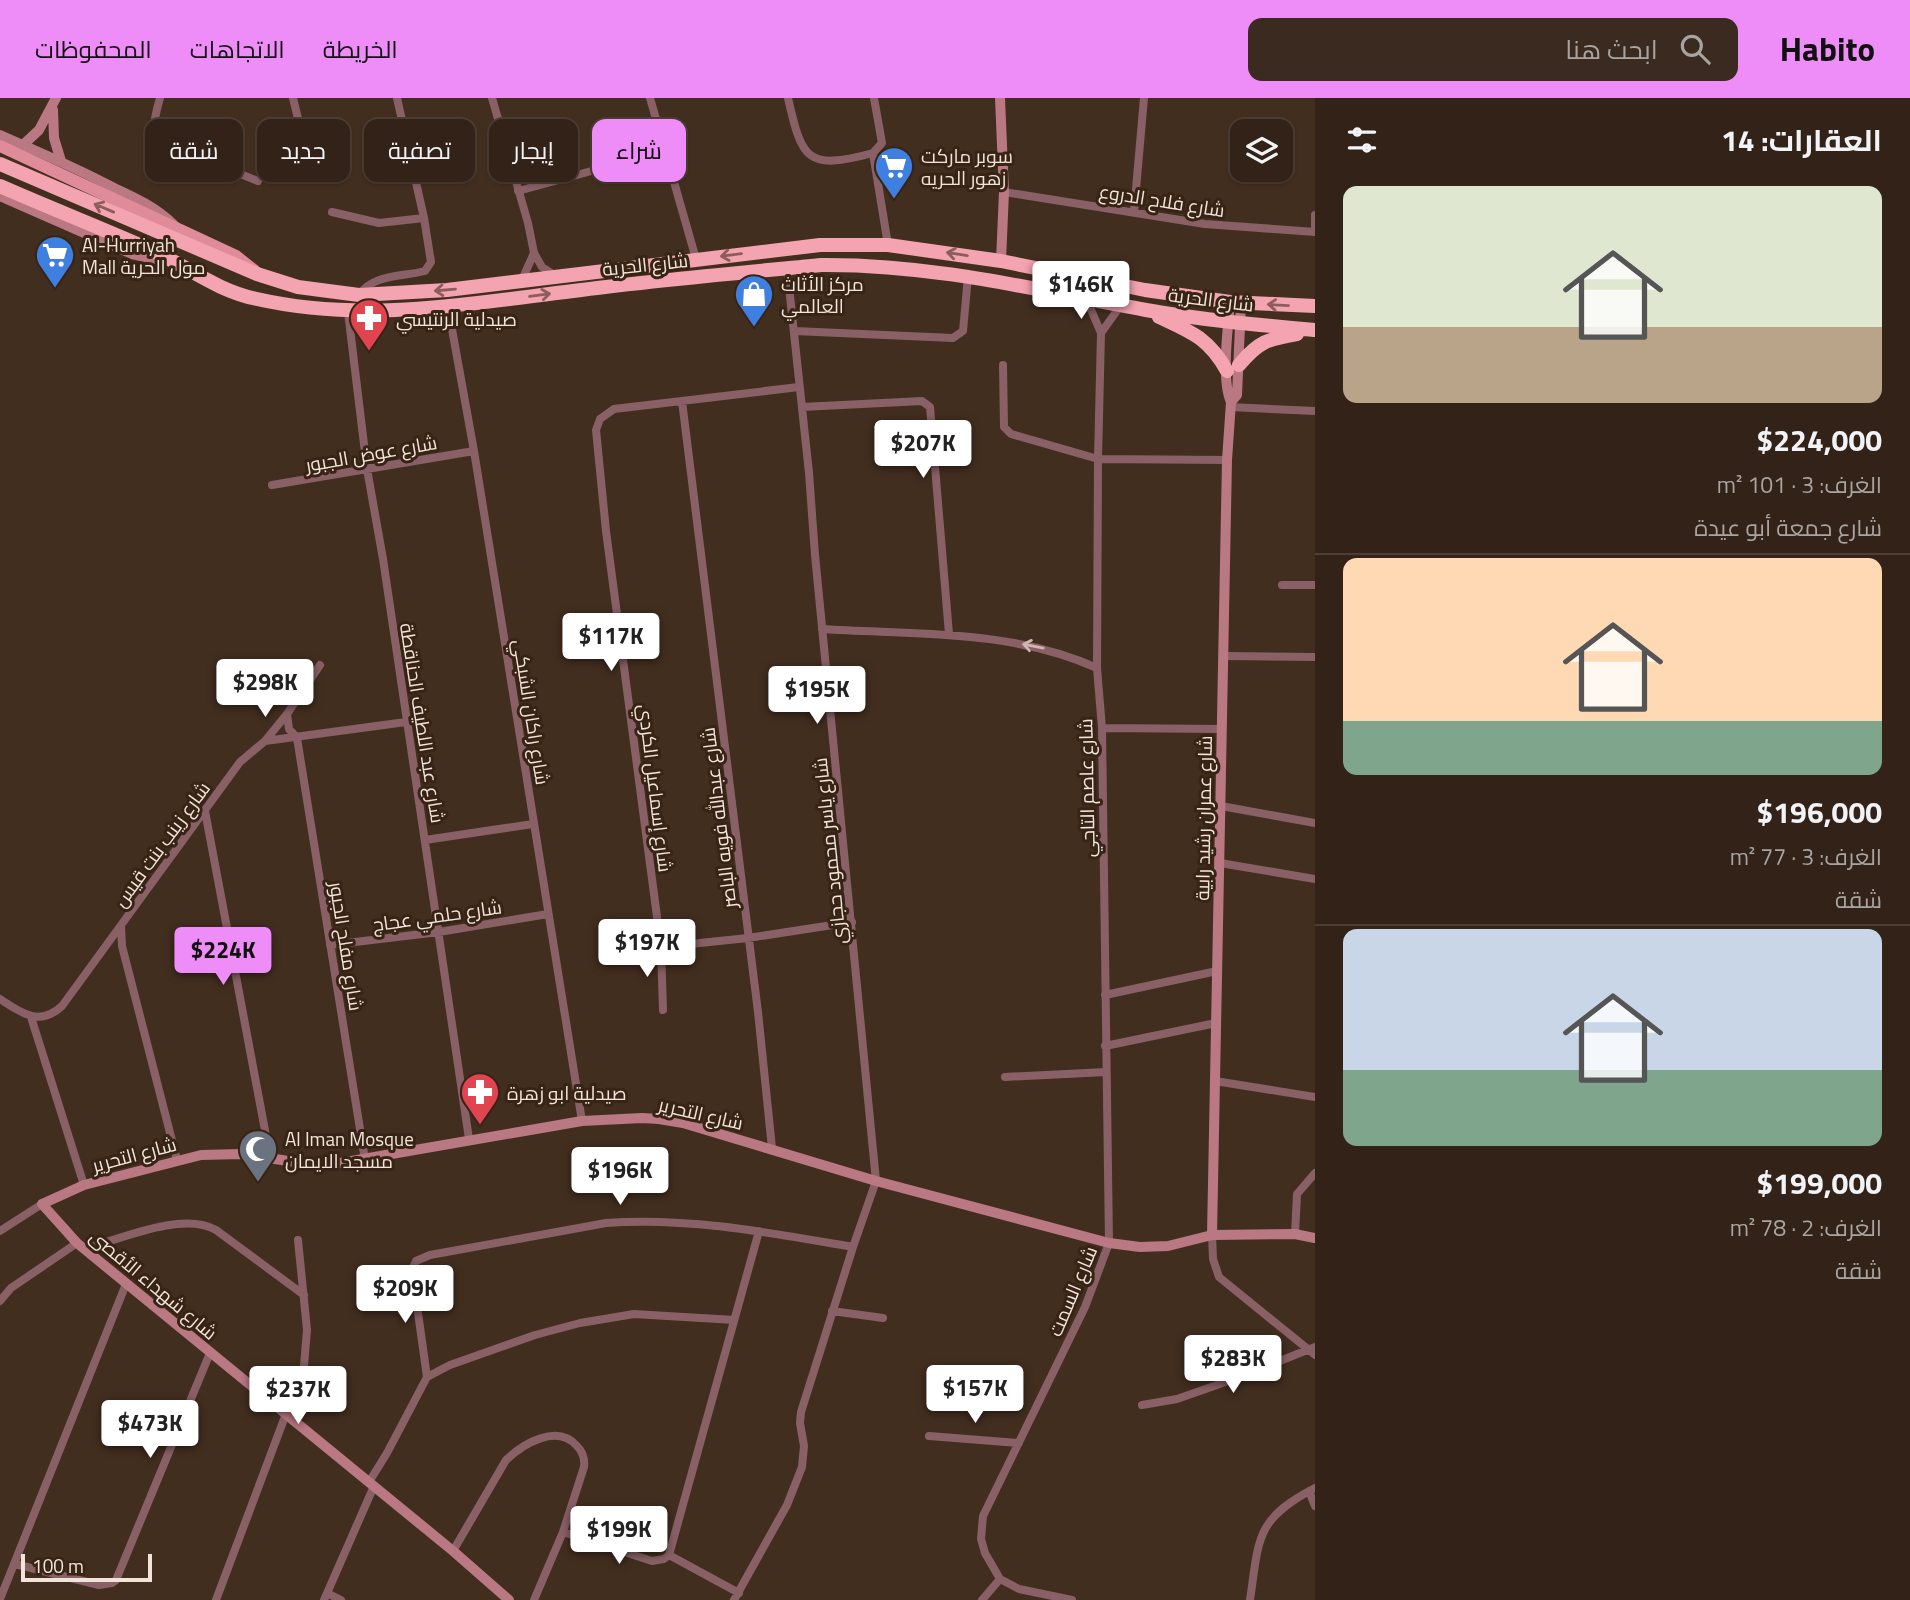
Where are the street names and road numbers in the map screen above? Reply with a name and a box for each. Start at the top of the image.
street label: شارع فلاح الدروع [1097,176,1227,224]
street label: شارع الحرية [601,245,689,283]
street label: شارع الحرية [1167,279,1255,319]
street label: شارع عوض الجبور [302,427,439,479]
street label: شارع عبد اللطيف الحناقطة [393,621,453,825]
street label: شارع راكان الشبكي [505,637,558,787]
street label: شارع إسماعيل الكردي [630,702,681,874]
street label: شارع عاصم التاجي [1070,718,1103,858]
street label: شارع عبدالله فويه الباصر [693,726,744,911]
street label: شارع عمران رشيد رابية [1187,735,1219,901]
street label: شارع ياسر محمود حجازي [805,756,854,946]
street label: شارع زينب بنت قيس [105,775,217,913]
street label: شارع مفلح الجبور [322,878,372,1013]
street label: شارع حلمي عجاج [370,892,504,939]
street label: شارع التحرير [655,1089,746,1137]
street label: شارع التحرير [88,1129,179,1179]
street label: شارع شهداء الأقصى [84,1222,224,1346]
street label: شارع السمت [1040,1241,1104,1341]

